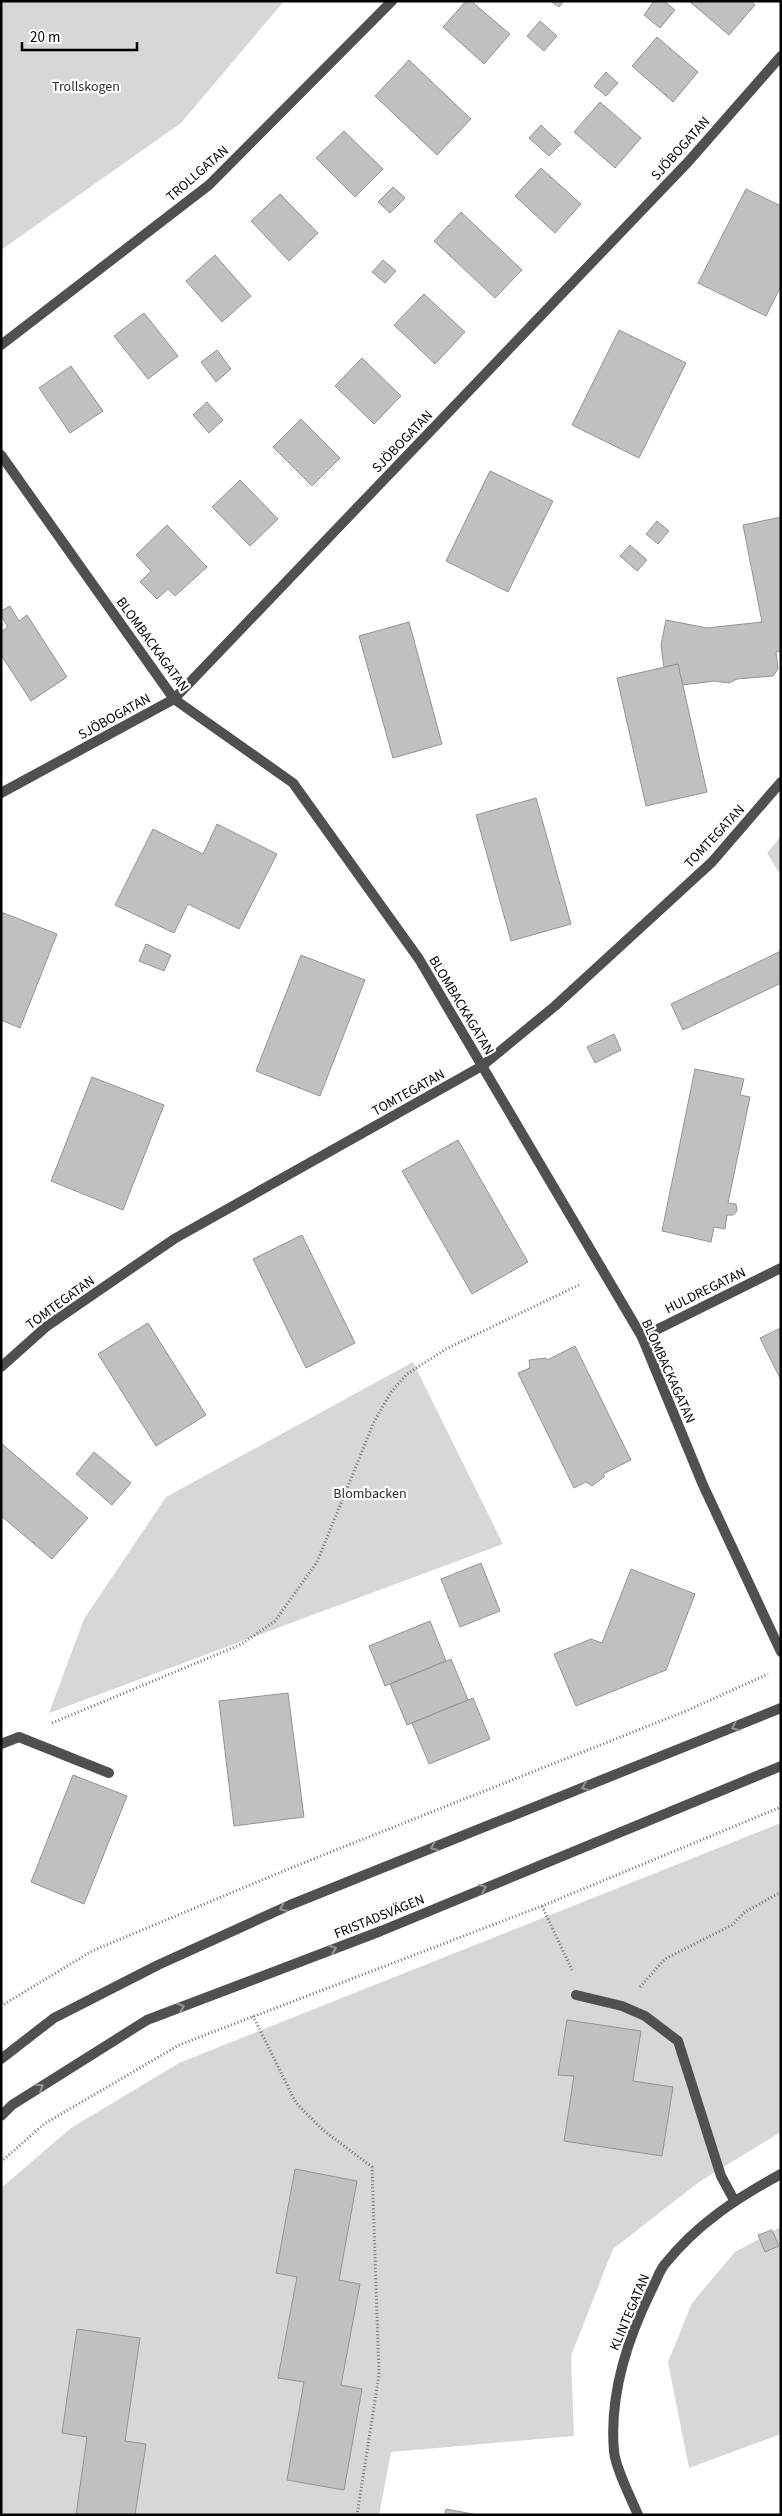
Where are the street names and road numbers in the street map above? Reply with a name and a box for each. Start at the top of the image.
street label: SJÖBOGATAN [647,112,715,185]
street label: TROLLGATAN [162,141,233,207]
street label: SJÖBOGATAN [368,406,438,477]
street label: BLOMBACKAGATAN [111,593,193,696]
street label: SJÖBOGATAN [75,689,154,745]
street label: TOMTEGATAN [680,800,750,873]
street label: BLOMBACKAGATAN [424,952,499,1059]
street label: TOMTEGATAN [368,1065,449,1121]
street label: HULDREGATAN [662,1263,749,1319]
street label: TOMTEGATAN [22,1271,99,1335]
street label: BLOMBACKAGATAN [636,1316,700,1427]
street label: FRISTADSVÄGEN [331,1890,428,1944]
street label: KLINTEGATAN [605,2271,655,2354]

